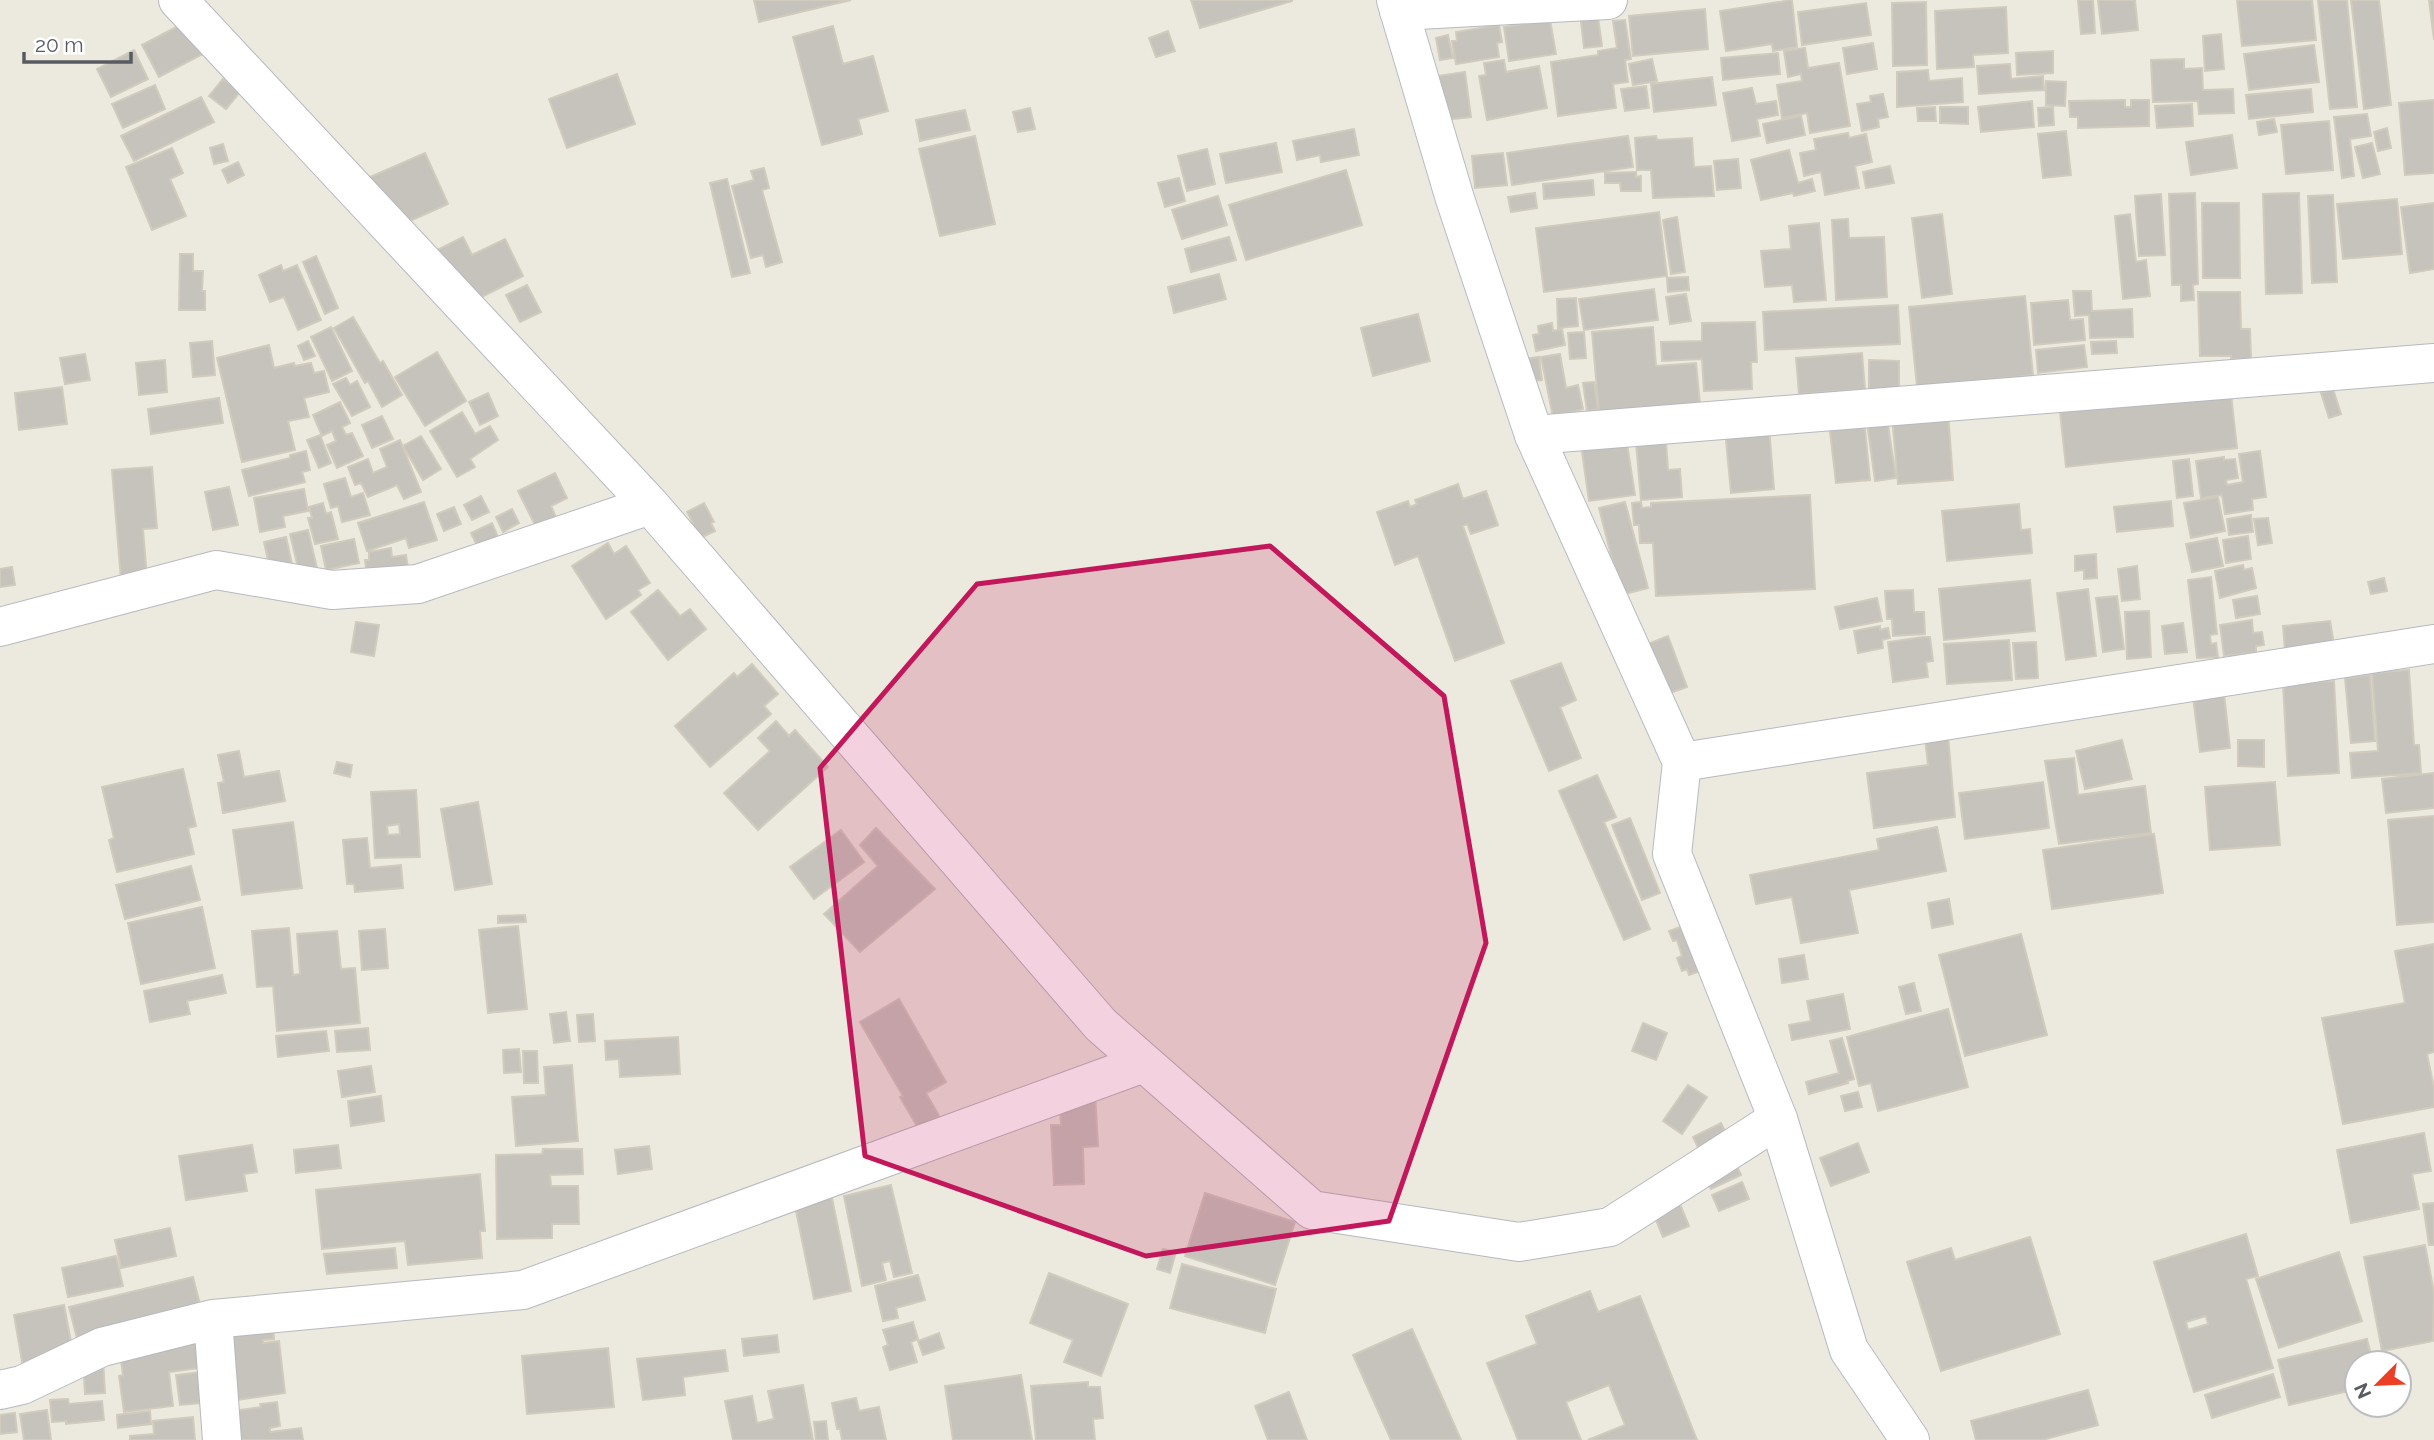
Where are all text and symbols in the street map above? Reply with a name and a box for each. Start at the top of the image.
scale bar [24,21,131,65]
text: 20 m [35,32,83,57]
north arrow [2343,1349,2413,1419]
text: N [2349,1380,2375,1402]

